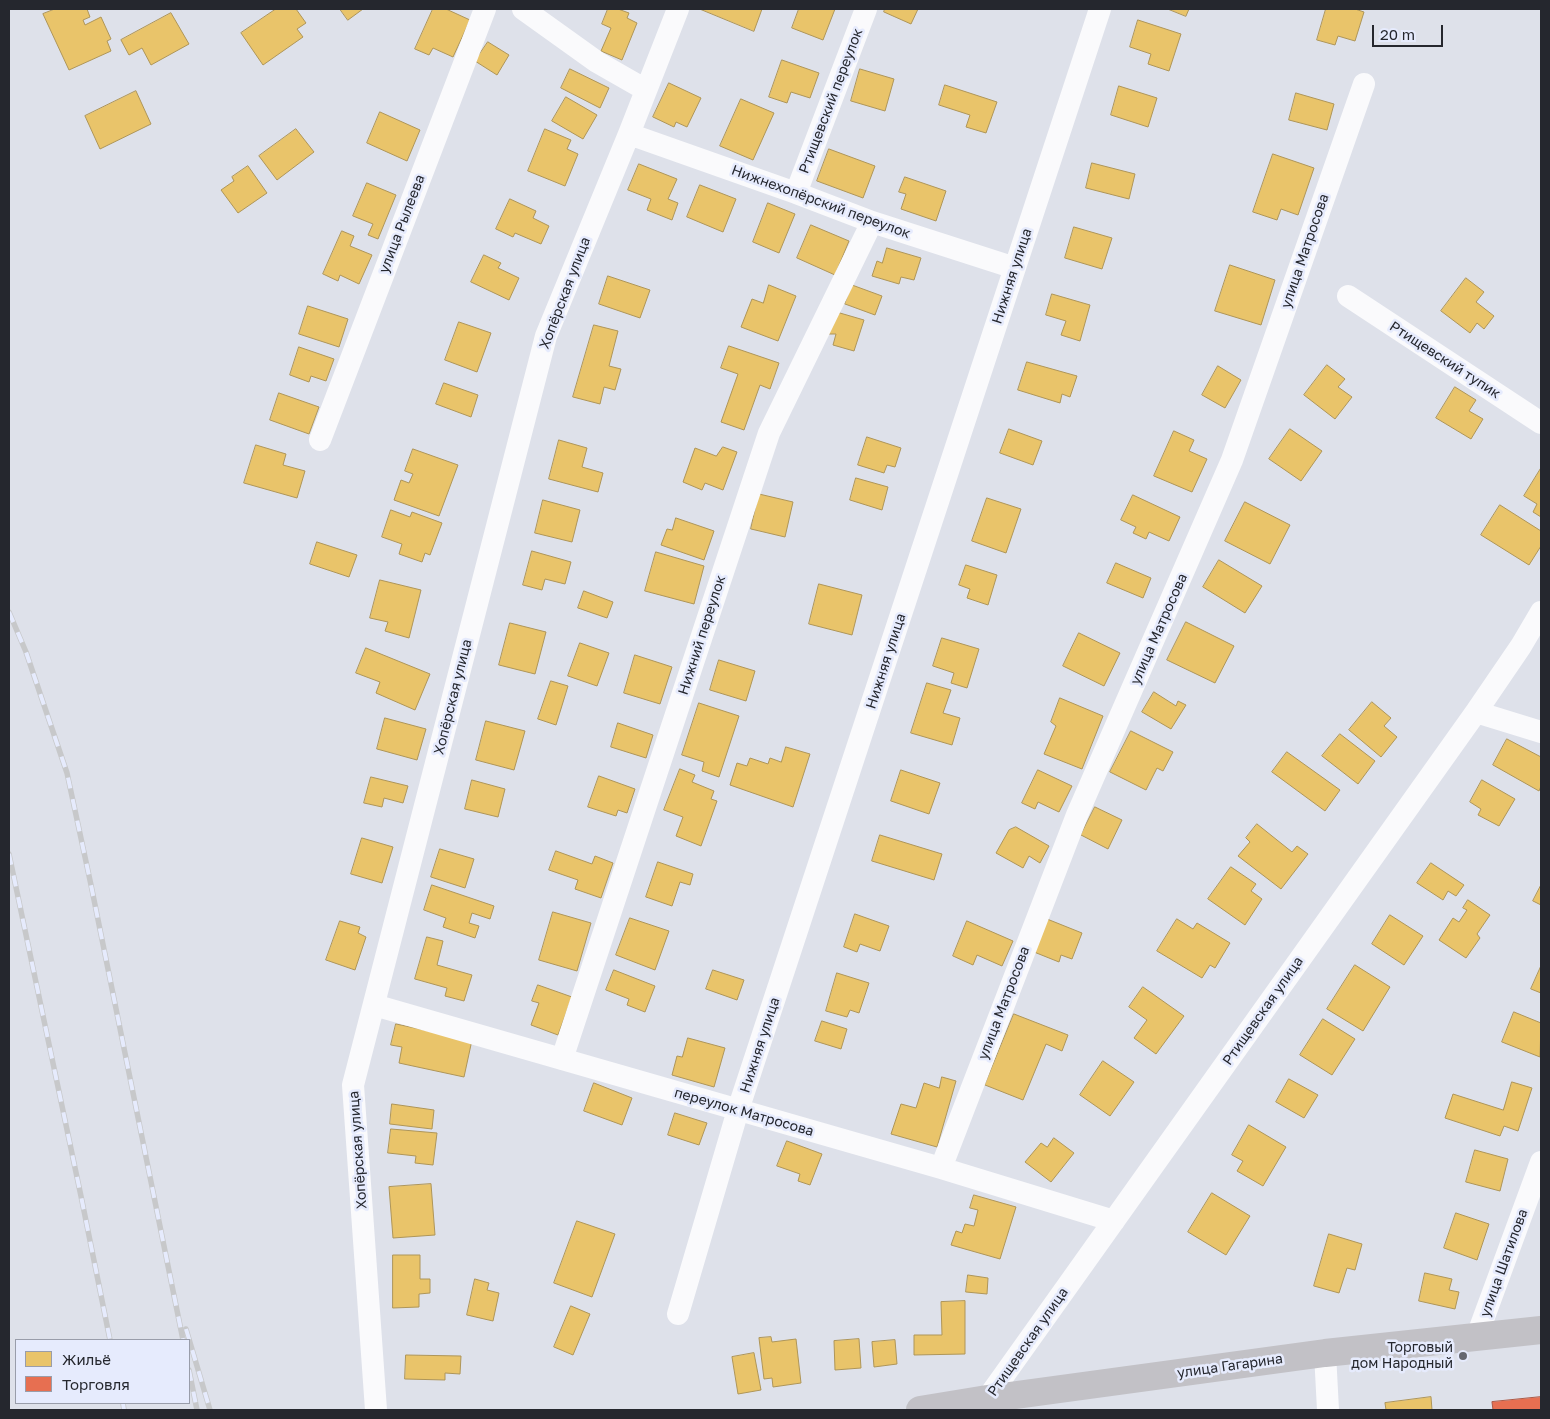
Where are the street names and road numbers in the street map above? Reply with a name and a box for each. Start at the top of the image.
street label: Ртищевский переулок [796,26,866,176]
street label: Нижнехопёрский переулок [729,162,913,242]
street label: улица Рылеева [375,172,429,276]
street label: улица Матросова [1278,192,1332,310]
street label: Нижняя улица [989,226,1035,326]
street label: Хопёрская улица [536,235,594,351]
street label: Ртищевский тупик [1386,318,1504,402]
street label: улица Матросова [1127,571,1191,687]
street label: Нижний переулок [675,573,729,697]
street label: Нижняя улица [863,611,909,711]
street label: Хопёрская улица [431,638,475,756]
street label: улица Матросова [975,944,1033,1062]
street label: Ртищевская улица [1219,954,1307,1068]
street label: Нижняя улица [737,995,783,1095]
street label: переулок Матросова [672,1084,816,1140]
street label: Хопёрская улица [345,1090,371,1210]
street label: улица Шатилова [1477,1207,1531,1319]
street label: Ртищевская улица [984,1285,1072,1399]
street label: улица Гагарина [1176,1350,1284,1382]

